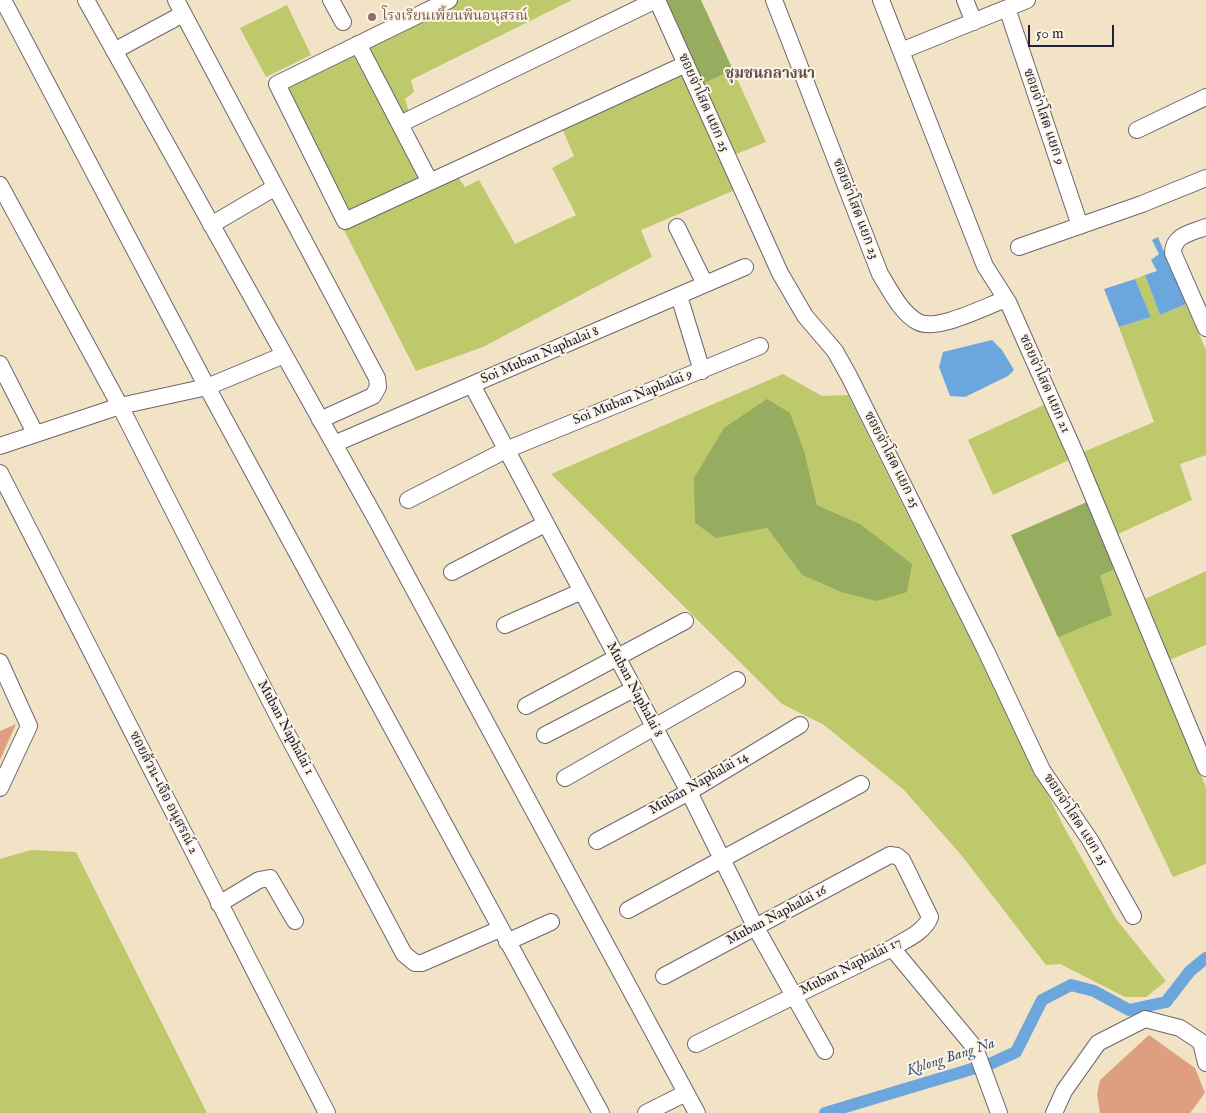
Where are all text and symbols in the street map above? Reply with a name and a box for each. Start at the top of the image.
place label: โรงเรียนเพี้ยนพินอนุสรณ์ [382,9,528,25]
marker: โรงเรียนเพี้ยนพินอนุสรณ์ [366,11,378,23]
scale bar [1031,15,1117,47]
text: 50 m [1036,24,1064,43]
street label: ซอยจ่าโสด แยก 25 [674,51,732,155]
district label: ชุมชนกลางนา [725,66,815,84]
street label: ซอยจ่าโสด แยก 9 [1019,67,1067,167]
street label: ซอยจ่าโสด แยก 23 [828,156,882,262]
street label: Soi Muban Naphalai 8 [478,324,602,388]
street label: ซอยจ่าโสด แยก 21 [1015,332,1073,436]
street label: Soi Muban Naphalai 9 [571,366,695,430]
street label: ซอยจ่าโสด แยก 25 [859,409,923,511]
street label: Muban Naphalai 8 [602,640,666,740]
street label: Muban Naphalai 1 [253,678,317,778]
street label: ซอยล้วน-เจือ อนุสรณ์ 2 [125,729,201,857]
street label: Muban Naphalai 14 [646,749,752,819]
street label: ซอยจ่าโสด แยก 25 [1039,771,1111,869]
street label: Muban Naphalai 16 [724,883,830,949]
street label: Muban Naphalai 17 [797,934,905,1000]
water label: Khlong Bang Na [905,1035,997,1081]

